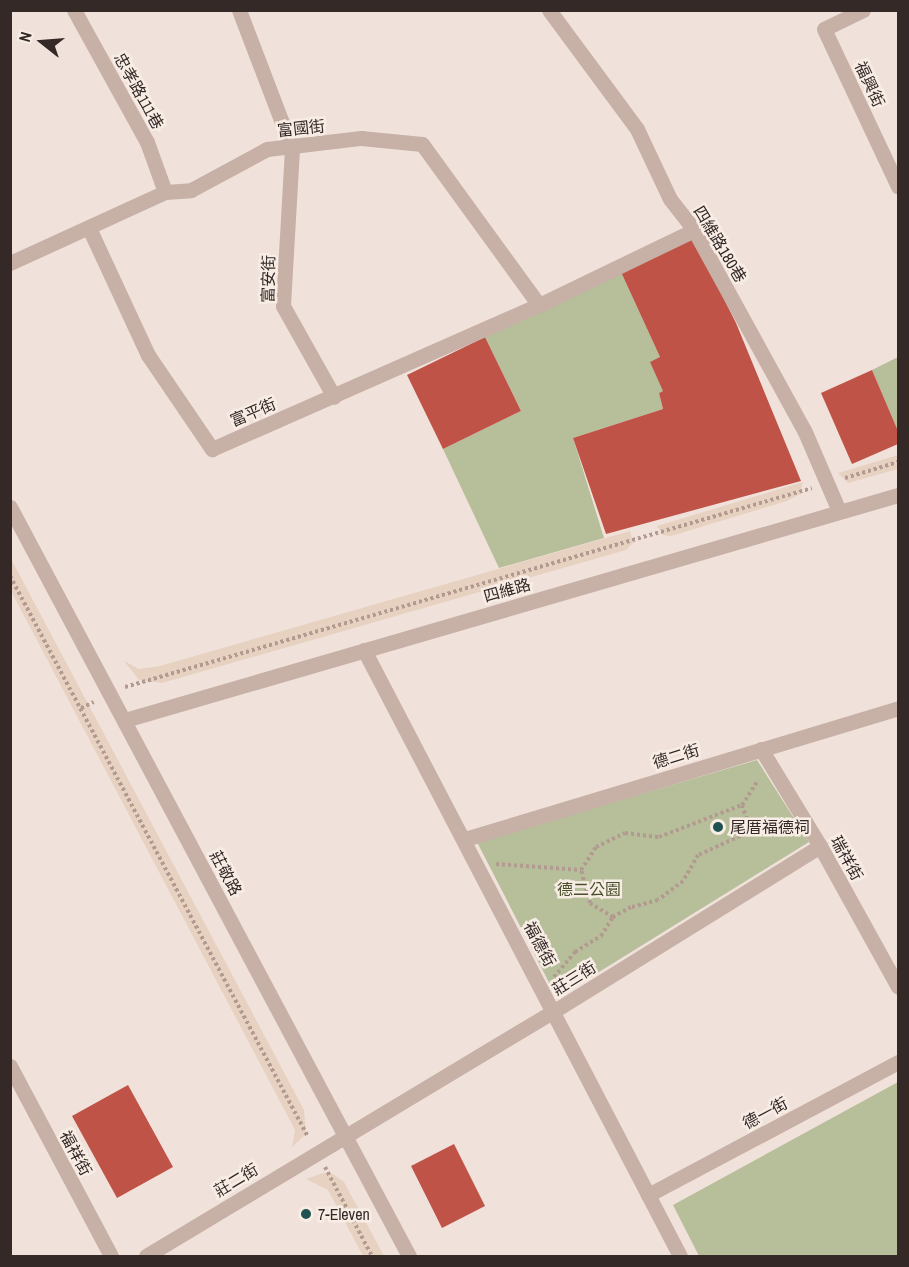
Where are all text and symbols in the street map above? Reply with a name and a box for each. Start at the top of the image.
north arrow [12,12,72,72]
text: N [13,29,37,44]
street label: 忠孝路111巷 [110,50,168,132]
street label: 福興街 [851,58,889,110]
street label: 富國街 [276,116,326,140]
street label: 四維路180巷 [690,202,750,286]
street label: 富安街 [258,255,278,303]
street label: 富平街 [227,394,279,430]
street label: 四維路 [481,574,533,606]
street label: 德二街 [650,740,702,772]
place label: 尾厝福德祠 [730,817,810,837]
marker: 尾厝福德祠 [711,820,725,834]
street label: 瑞祥街 [827,832,867,884]
street label: 莊敬路 [206,847,246,899]
park label: 德二公園 [557,879,621,899]
street label: 福德街 [520,918,560,970]
street label: 莊三街 [549,957,599,999]
street label: 德一街 [739,1093,791,1133]
street label: 福祥街 [56,1127,96,1179]
street label: 莊二街 [210,1159,262,1201]
place label: 7-Eleven [318,1204,370,1224]
marker: 7-Eleven [299,1207,313,1221]

